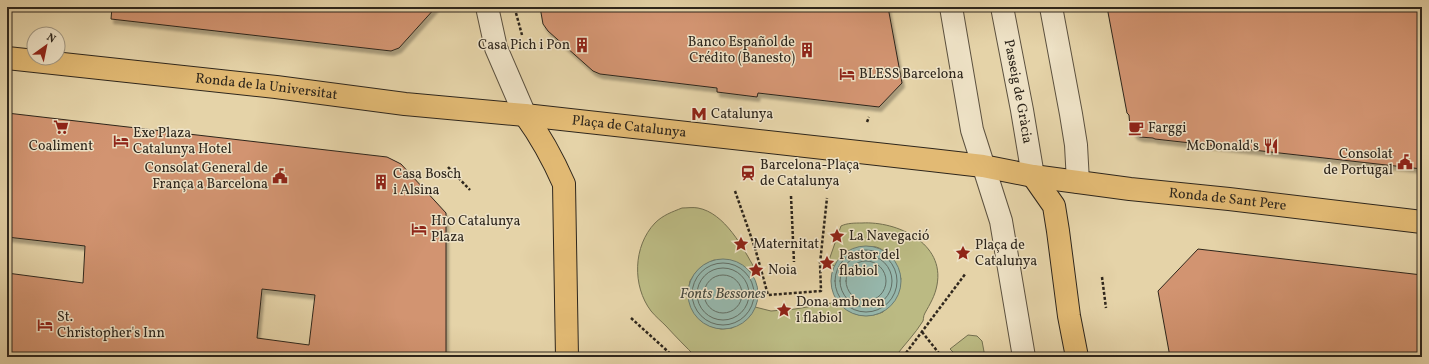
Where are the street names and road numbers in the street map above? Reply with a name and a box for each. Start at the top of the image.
street label: Passeig de Gràcia [999,38,1037,145]
street label: Ronda de la Universitat [194,69,339,105]
street label: Plaça de Catalunya [571,111,687,142]
street label: Ronda de Sant Pere [1168,183,1288,215]

